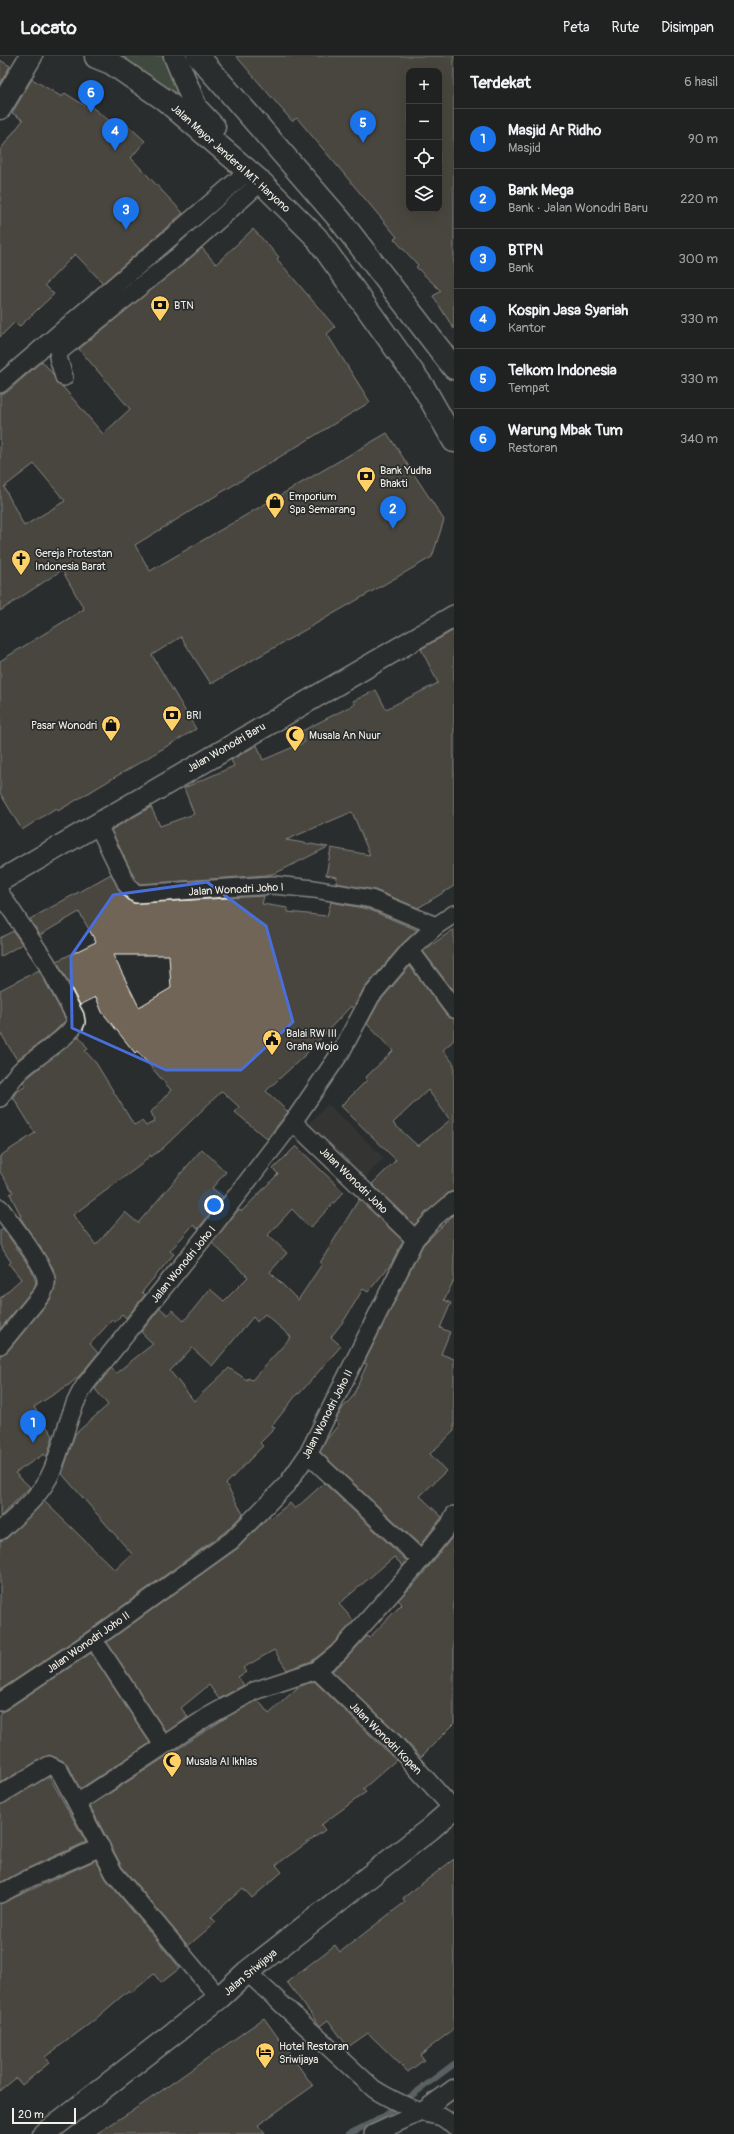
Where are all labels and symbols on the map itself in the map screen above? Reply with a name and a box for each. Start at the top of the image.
pin: 6 [78,80,104,113]
street label: Jalan Mayor Jenderal M.T. Haryono [169,101,293,215]
pin: 5 [350,110,376,143]
pin: 4 [102,118,128,151]
pin: 3 [113,197,139,230]
bank icon: BTN [149,294,171,322]
place label: BTN [174,299,194,312]
place label: Bank Yudha Bhakti [380,464,431,490]
bank icon: Bank Yudha Bhakti [355,465,377,493]
place label: Emporium Spa Semarang [289,490,356,516]
shop icon: Emporium Spa Semarang [264,491,286,519]
pin: 2 [380,496,406,529]
place label: Gereja Protestan Indonesia Barat [35,547,113,573]
church icon: Gereja Protestan Indonesia Barat [10,548,32,576]
bank icon: BRI [161,704,183,732]
place label: BRI [186,709,202,722]
shop icon: Pasar Wonodri [100,714,122,742]
place label: Pasar Wonodri [31,719,97,732]
street label: Jalan Wonodri Baru [185,720,268,775]
mosque icon: Musala An Nuur [284,724,306,752]
place label: Musala An Nuur [309,729,381,742]
street label: Jalan Wonodri Joho I [188,881,284,898]
place label: Balai RW III Graha Wojo [286,1027,339,1053]
public building icon: Balai RW III Graha Wojo [261,1028,283,1056]
street label: Jalan Wonodri Joho [317,1144,391,1216]
your location [204,1195,224,1215]
street label: Jalan Wonodri Joho I [148,1223,218,1305]
street label: Jalan Wonodri Joho II [299,1367,356,1461]
pin: 1 [20,1410,46,1443]
street label: Jalan Wonodri Joho II [44,1609,132,1676]
street label: Jalan Wonodri Kopen [347,1700,424,1777]
mosque icon: Musala Al Ikhlas [161,1750,183,1778]
place label: Musala Al Ikhlas [186,1755,257,1768]
street label: Jalan Sriwijaya [221,1946,280,1998]
place label: Hotel Restoran Sriwijaya [279,2040,349,2066]
hotel icon: Hotel Restoran Sriwijaya [254,2041,276,2069]
scale bar [12,2106,76,2125]

